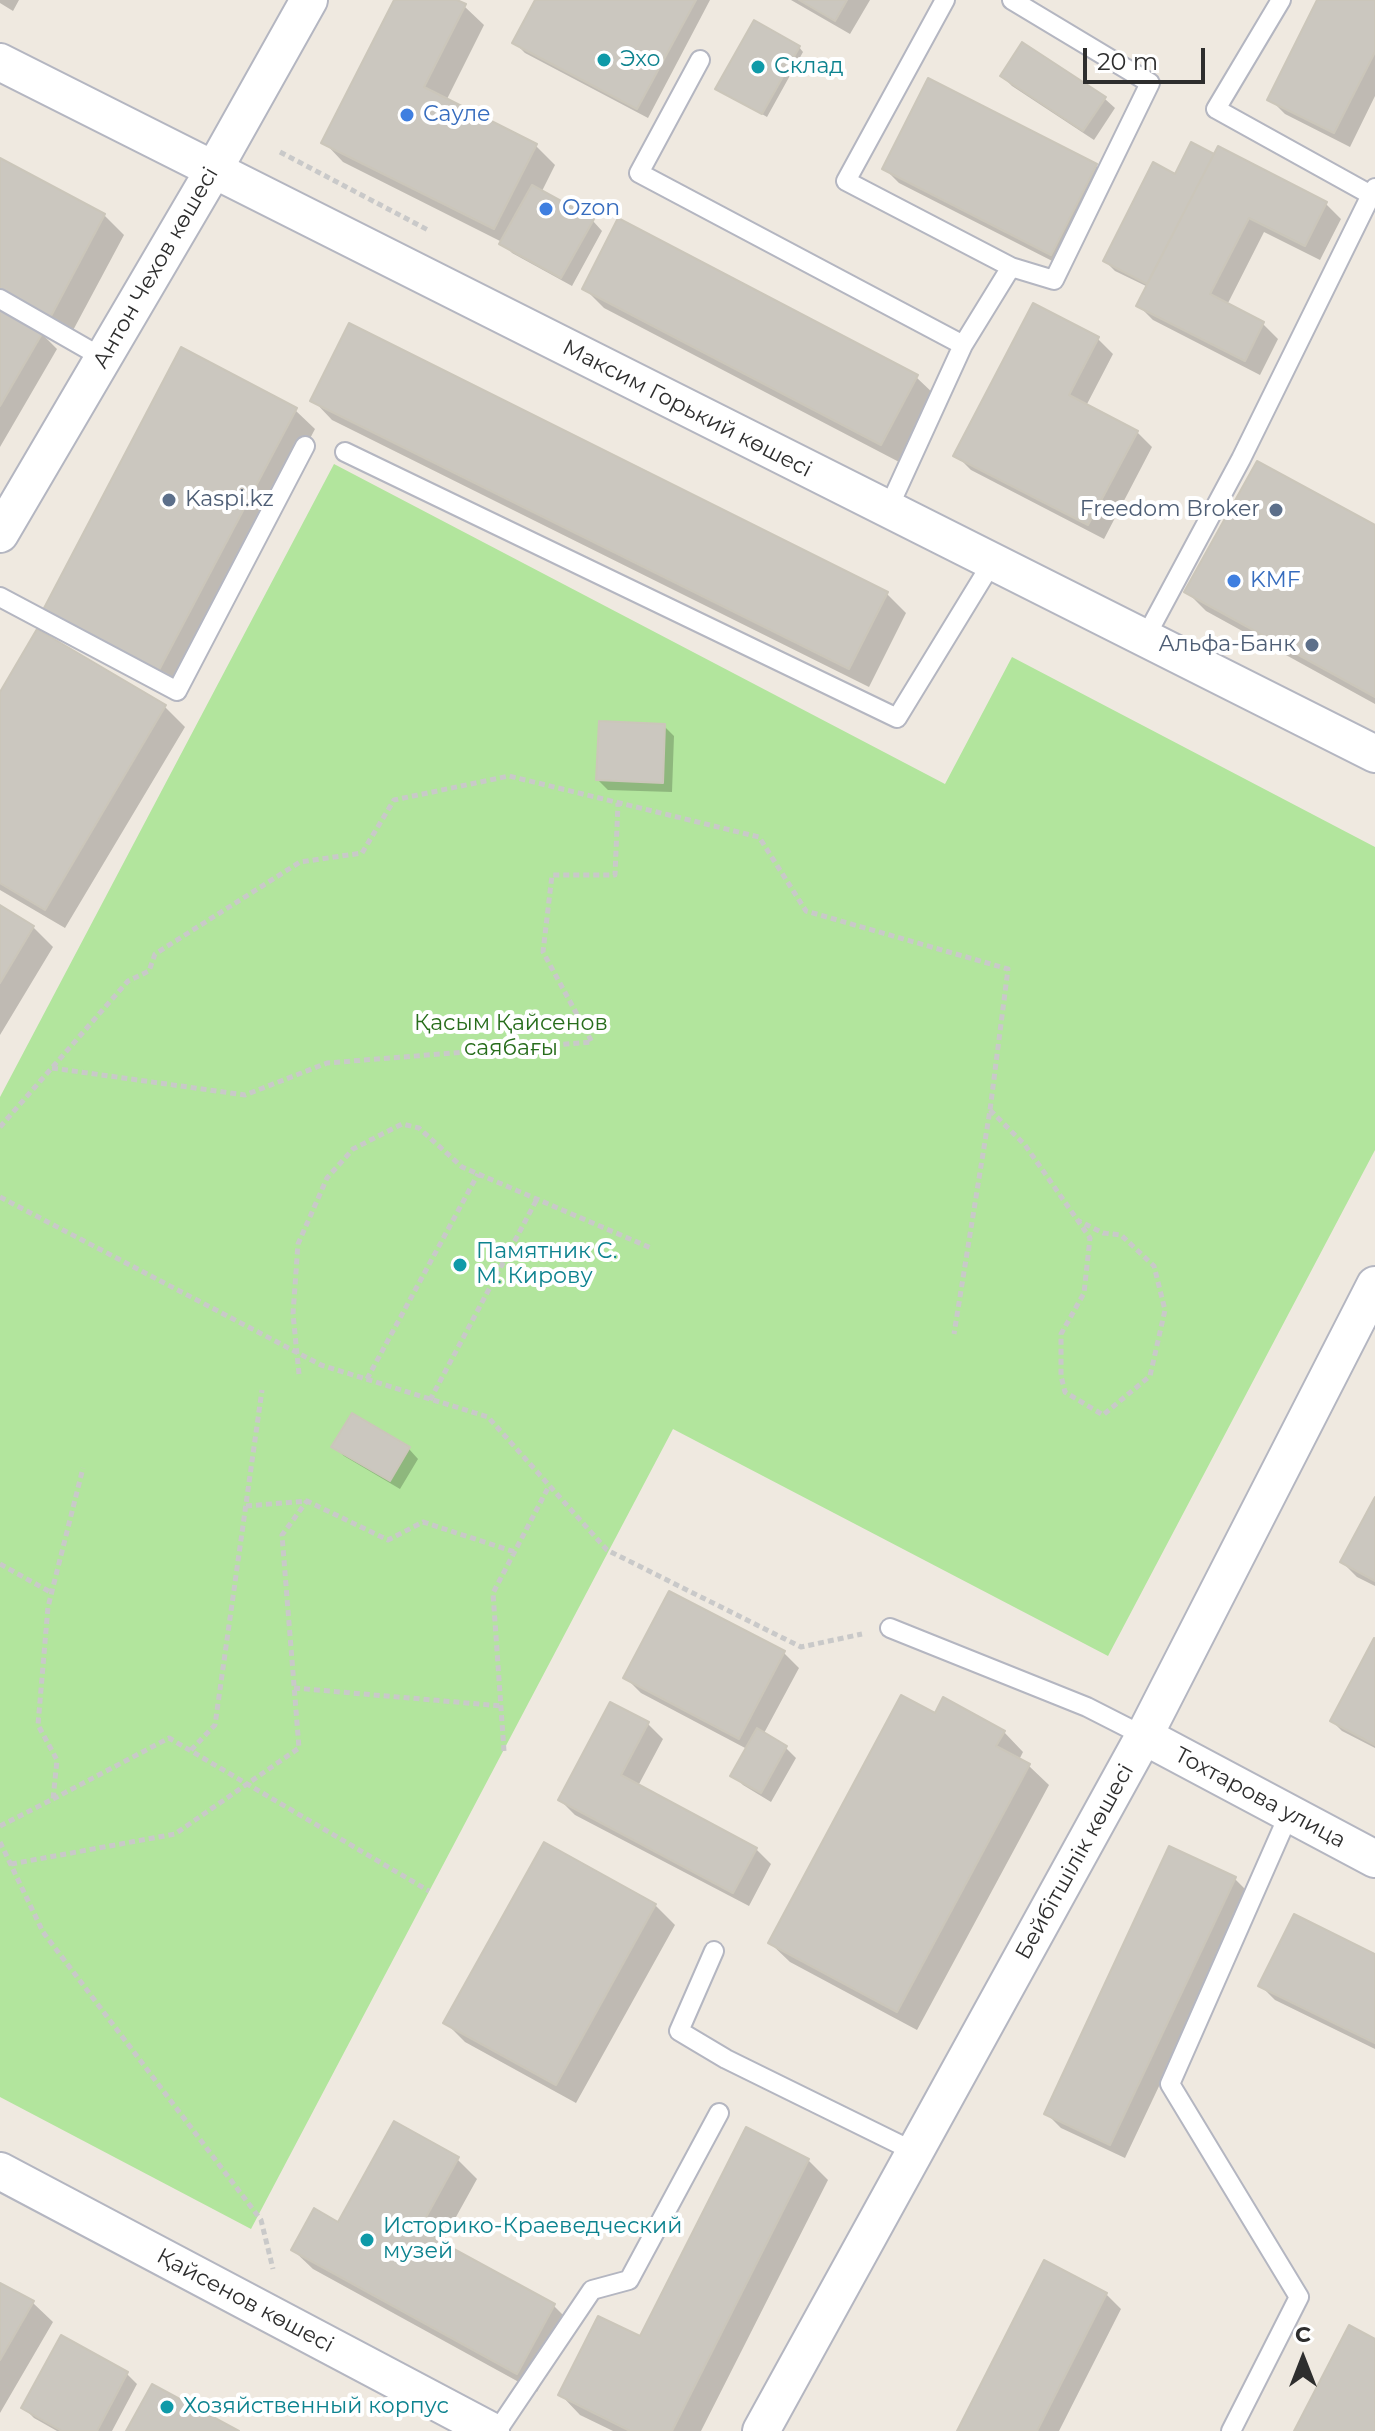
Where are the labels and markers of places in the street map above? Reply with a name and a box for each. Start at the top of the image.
place label: Эхо [620,47,660,73]
marker: Эхо [595,51,613,69]
place label: Склад [774,54,844,80]
marker: Склад [749,58,767,76]
place label: Сауле [423,102,491,128]
marker: Сауле [398,106,416,124]
place label: Ozon [562,196,620,222]
marker: Ozon [537,200,555,218]
place label: Kaspi.kz [185,487,274,513]
marker: Kaspi.kz [160,491,178,509]
place label: Freedom Broker [1080,497,1260,523]
marker: Freedom Broker [1267,501,1285,519]
place label: KMF [1250,568,1301,594]
marker: KMF [1225,572,1243,590]
place label: Альфа-Банк [1158,632,1296,658]
marker: Альфа-Банк [1303,636,1321,654]
place label: Памятник С. М. Кирову [476,1239,617,1290]
marker: Памятник С. М. Кирову [451,1256,469,1274]
place label: Историко-Краеведческий музей [383,2214,682,2266]
marker: Историко-Краеведческий музей [358,2231,376,2249]
place label: Хозяйственный корпус [183,2394,449,2420]
marker: Хозяйственный корпус [158,2398,176,2416]

